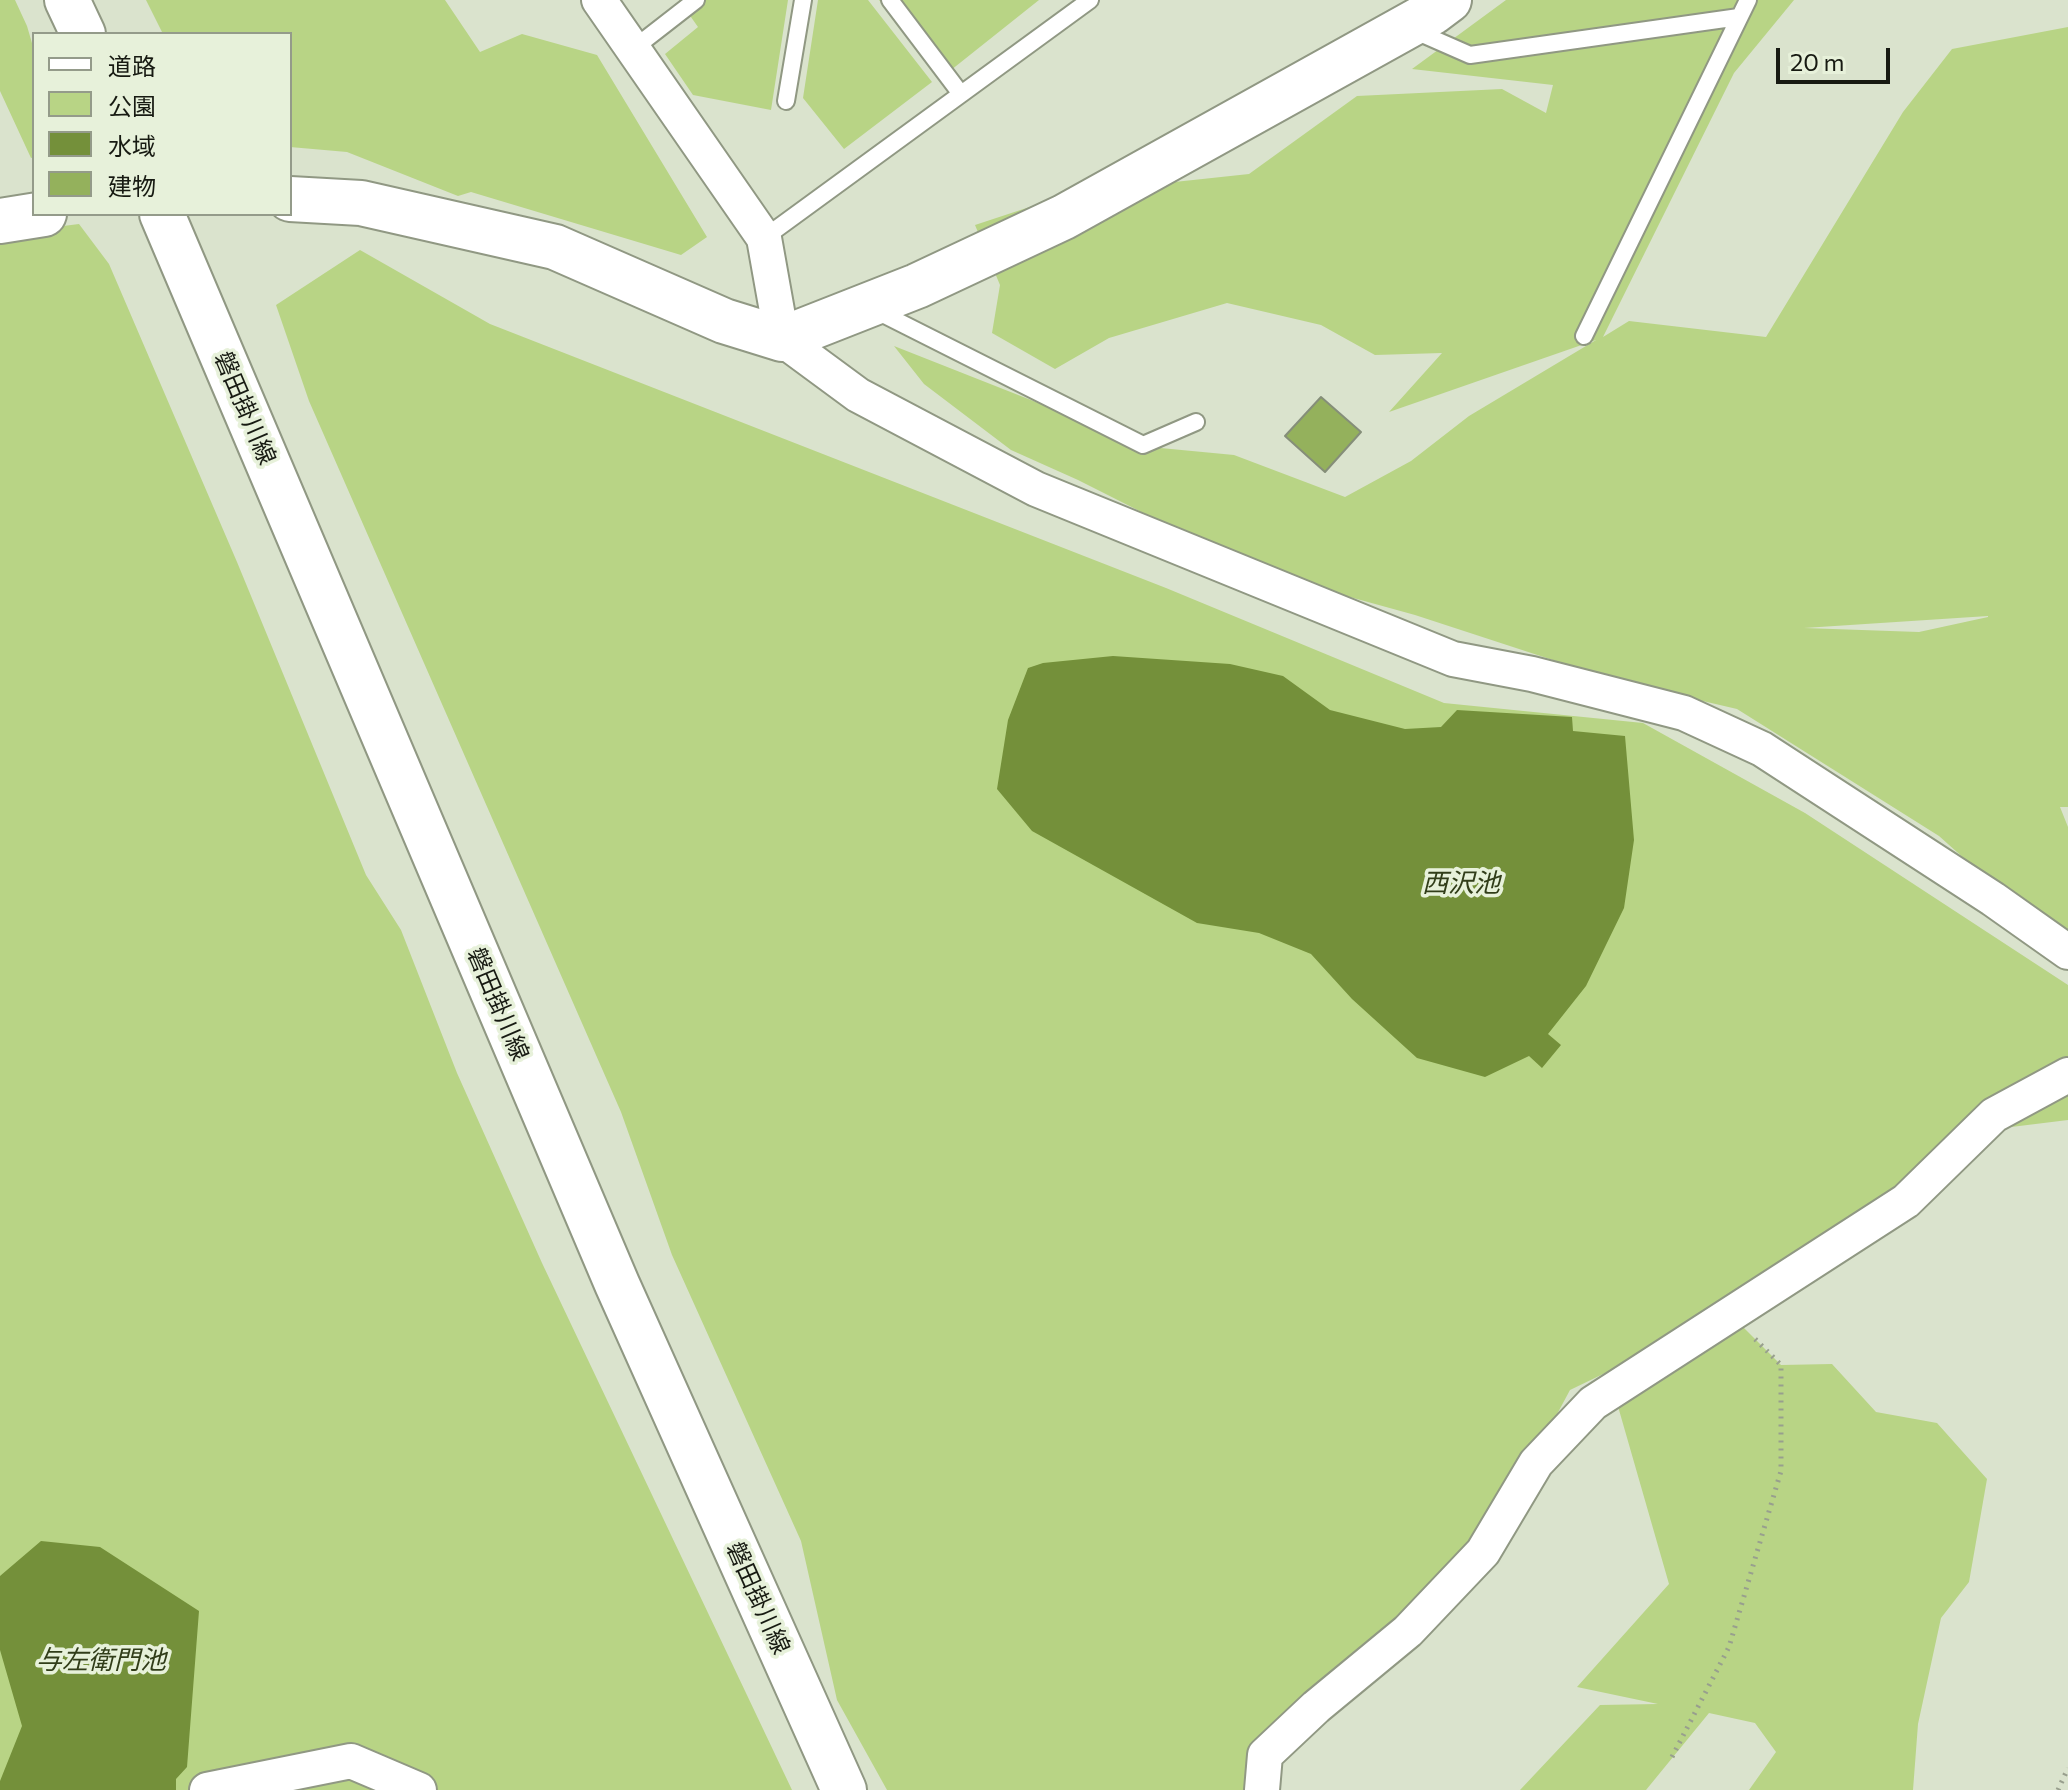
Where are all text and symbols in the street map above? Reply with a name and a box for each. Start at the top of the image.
legend [32,32,292,216]
scale bar [1780,32,1894,82]
text: 20 m [1790,47,1844,76]
text: 道路 [108,51,156,80]
text: 公園 [108,91,156,120]
text: 水域 [108,131,156,160]
text: 建物 [108,171,156,200]
street label: 磐田掛川線 [208,347,282,469]
water label: 西沢池 [1422,867,1500,899]
street label: 磐田掛川線 [461,943,535,1065]
street label: 磐田掛川線 [720,1537,796,1659]
water label: 与左衛門池 [36,1644,166,1676]

